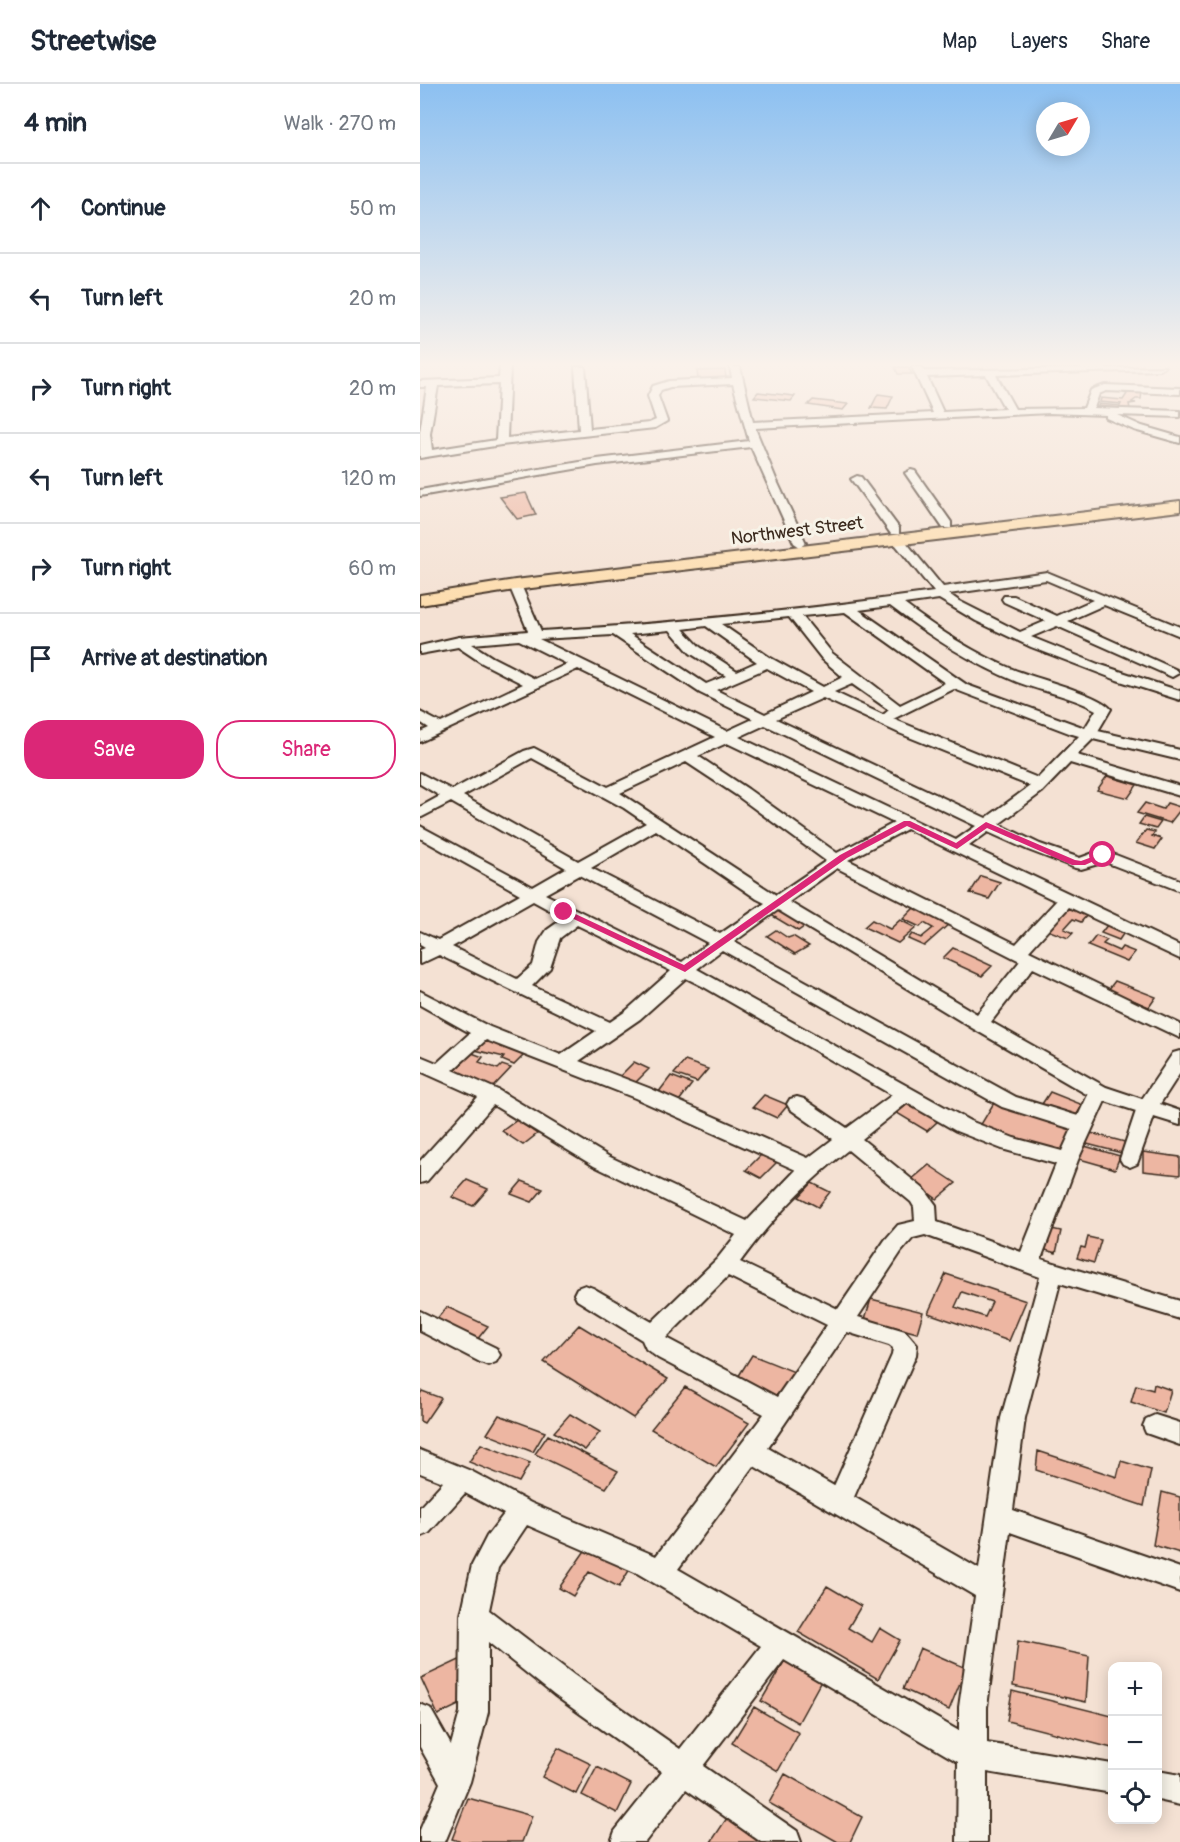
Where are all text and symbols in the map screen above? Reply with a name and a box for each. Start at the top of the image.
text: Streetwise [30,24,156,59]
text: Map [942,28,977,55]
text: Layers [1010,28,1068,55]
text: Share [1101,28,1150,55]
north arrow [1036,102,1090,156]
text: 4 min [24,107,87,139]
text: Walk · 270 m [284,111,396,136]
icon: ahead [24,192,57,225]
text: Continue [81,194,165,222]
text: 50 m [349,196,396,221]
icon: left [24,282,57,315]
text: Turn left [81,284,163,312]
text: 20 m [349,286,396,311]
icon: right [24,372,57,405]
text: Turn right [81,374,171,402]
text: 20 m [349,376,396,401]
icon: left [24,462,57,495]
text: Turn left [81,464,163,492]
text: 120 m [341,466,396,491]
street label: Northwest Street [730,511,865,551]
icon: right [24,552,57,585]
text: Turn right [81,554,171,582]
text: 60 m [349,556,396,581]
icon: arrive [24,642,57,675]
text: Arrive at destination [81,644,267,672]
button: Save [24,720,204,779]
button: Share [216,720,396,779]
route start [1089,841,1115,867]
route end [550,898,576,924]
map controls [1108,1662,1162,1824]
button: + [1108,1662,1162,1716]
button: − [1108,1716,1162,1770]
button: locate [1108,1770,1162,1824]

